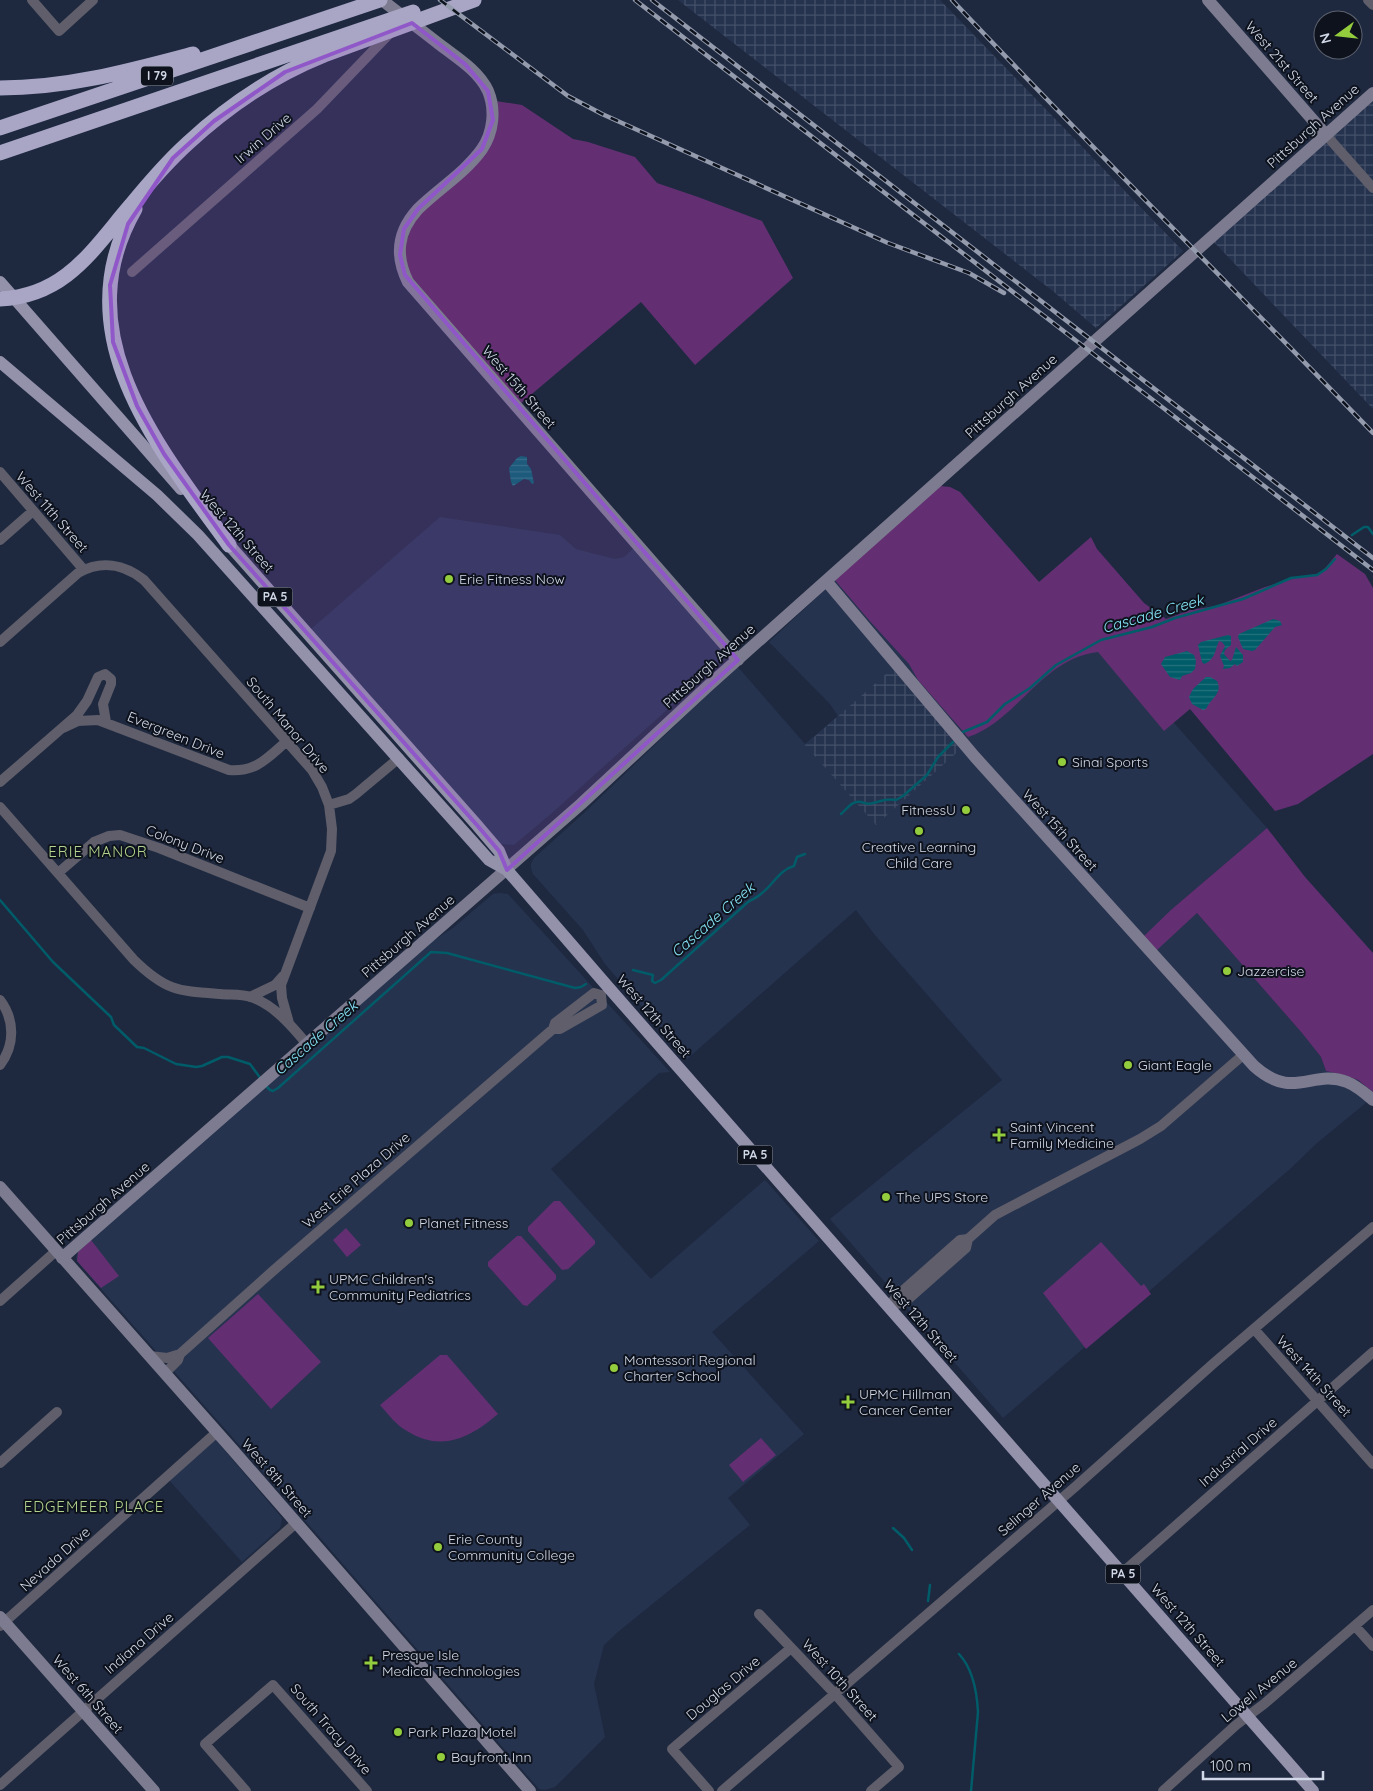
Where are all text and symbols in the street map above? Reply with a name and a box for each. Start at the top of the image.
north arrow [1313,10,1363,60]
street label: West 21st Street [1242,17,1323,107]
text: N [1315,31,1335,46]
road number: I 79 [141,66,173,85]
street label: Pittsburgh Avenue [1263,80,1363,172]
street label: Irwin Drive [231,109,295,167]
street label: West 15th Street [478,342,560,432]
street label: Pittsburgh Avenue [961,350,1061,442]
street label: West 11th Street [12,468,92,556]
street label: West 12th Street [196,486,278,576]
place label: Erie Fitness Now [459,570,565,588]
marker: Erie Fitness Now [443,573,455,585]
road number: PA 5 [258,588,292,606]
water label: Cascade Creek [1100,589,1208,637]
street label: Pittsburgh Avenue [659,620,759,712]
street label: South Manor Drive [242,673,334,777]
street label: Evergreen Drive [125,707,227,763]
place label: Sinai Sports [1072,753,1148,771]
marker: Sinai Sports [1056,756,1068,768]
street label: West 15th Street [1019,785,1102,875]
place label: FitnessU [901,801,956,819]
marker: FitnessU [960,804,972,816]
street label: Colony Drive [143,821,227,867]
marker: Creative Learning Child Care [913,825,925,837]
place label: Creative Learning Child Care [862,838,976,872]
district label: ERIE MANOR [48,842,148,861]
water label: Cascade Creek [667,877,760,961]
street label: Pittsburgh Avenue [358,891,458,981]
place label: Jazzercise [1237,962,1305,980]
marker: Jazzercise [1221,965,1233,977]
street label: West 12th Street [613,971,695,1061]
water label: Cascade Creek [270,995,363,1079]
place label: Giant Eagle [1138,1056,1212,1074]
marker: Giant Eagle [1122,1059,1134,1071]
place label: Saint Vincent Family Medicine [1010,1118,1114,1152]
street label: West Erie Plaza Drive [298,1128,414,1232]
marker: Saint Vincent Family Medicine [992,1128,1006,1142]
road number: PA 5 [738,1146,772,1164]
street label: Pittsburgh Avenue [53,1158,153,1248]
place label: The UPS Store [896,1188,988,1206]
marker: The UPS Store [880,1191,892,1203]
place label: Planet Fitness [419,1214,508,1232]
marker: Planet Fitness [403,1217,415,1229]
place label: UPMC Children's Community Pediatrics [329,1270,471,1304]
street label: West 12th Street [880,1276,962,1366]
marker: UPMC Children's Community Pediatrics [311,1280,325,1294]
street label: West 14th Street [1273,1332,1355,1421]
place label: Montessori Regional Charter School [624,1351,756,1385]
marker: Montessori Regional Charter School [608,1362,620,1374]
place label: UPMC Hillman Cancer Center [859,1385,953,1419]
marker: UPMC Hillman Cancer Center [841,1395,855,1409]
street label: Industrial Drive [1195,1413,1281,1491]
street label: West 8th Street [238,1435,316,1521]
street label: Selinger Avenue [994,1458,1084,1540]
district label: EDGEMEER PLACE [24,1497,164,1516]
street label: Nevada Drive [16,1523,94,1595]
place label: Erie County Community College [448,1530,575,1564]
marker: Erie County Community College [432,1541,444,1553]
road number: PA 5 [1106,1565,1140,1584]
street label: West 12th Street [1147,1580,1229,1670]
street label: Indiana Drive [101,1608,177,1678]
street label: West 10th Street [798,1635,882,1725]
place label: Presque Isle Medical Technologies [382,1646,520,1680]
street label: West 6th Street [49,1651,127,1737]
street label: Douglas Drive [682,1652,764,1724]
street label: Lowell Avenue [1217,1654,1301,1726]
marker: Presque Isle Medical Technologies [364,1656,378,1670]
street label: South Tracy Drive [287,1680,376,1778]
place label: Park Plaza Motel [408,1723,516,1741]
marker: Park Plaza Motel [392,1726,404,1738]
place label: Bayfront Inn [451,1748,531,1766]
scale bar [1203,1748,1323,1780]
marker: Bayfront Inn [435,1751,447,1763]
text: 100 m [1210,1756,1251,1775]

